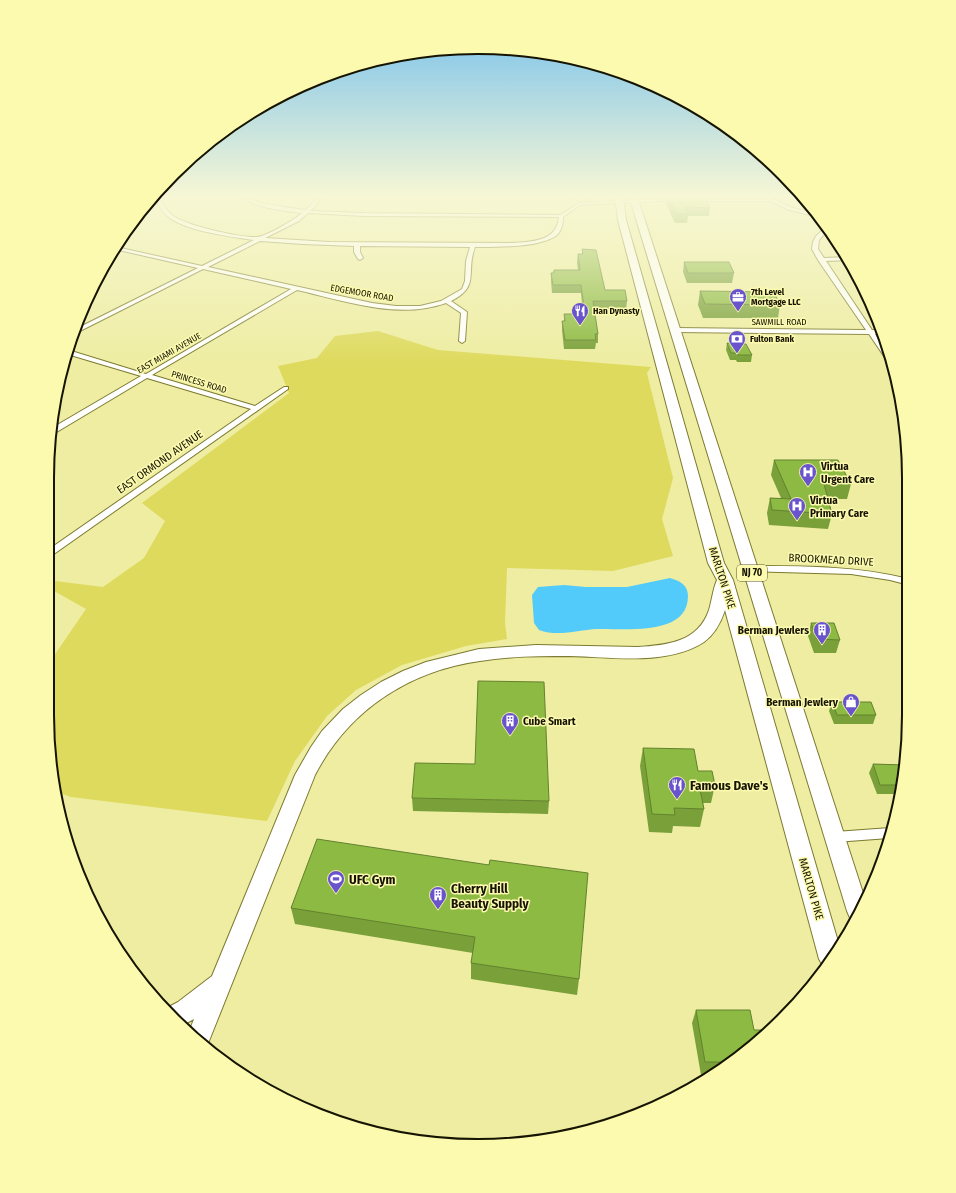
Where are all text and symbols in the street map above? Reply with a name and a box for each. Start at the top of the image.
street label: EDGEMOOR ROAD [330,283,394,303]
office icon: 7th Level Mortgage LLC [728,287,748,312]
place label: 7th Level Mortgage LLC [751,287,801,307]
restaurant icon: Han Dynasty [570,301,590,326]
place label: Han Dynasty [593,306,640,316]
street label: SAWMILL ROAD [751,317,807,327]
bank icon: Fulton Bank [727,329,747,354]
street label: EAST MIAMI AVENUE [135,331,203,375]
place label: Fulton Bank [750,334,794,344]
street label: PRINCESS ROAD [170,369,228,395]
street label: EAST ORMOND AVENUE [115,428,205,496]
place label: Virtua Urgent Care [820,460,875,486]
hospital icon: Virtua Urgent Care [798,462,818,487]
place label: Virtua Primary Care [809,494,869,520]
hospital icon: Virtua Primary Care [787,496,807,521]
street label: MARLTON PIKE [706,546,738,610]
street label: BROOKMEAD DRIVE [788,551,874,569]
road number: NJ 70 [737,565,767,581]
building icon: Berman Jewlers [812,620,832,645]
place label: Berman Jewlers [738,624,809,637]
shop icon: Berman Jewlery [841,692,861,717]
place label: Berman Jewlery [766,696,839,709]
building icon: Cube Smart [500,711,520,736]
place label: Cube Smart [523,715,576,728]
restaurant icon: Famous Dave's [667,775,687,800]
place label: Famous Dave's [690,778,769,793]
street label: MARLTON PIKE [796,856,826,922]
sports icon: UFC Gym [326,869,346,894]
place label: UFC Gym [349,872,395,887]
place label: Cherry Hill Beauty Supply [451,881,529,911]
building icon: Cherry Hill Beauty Supply [428,885,448,910]

